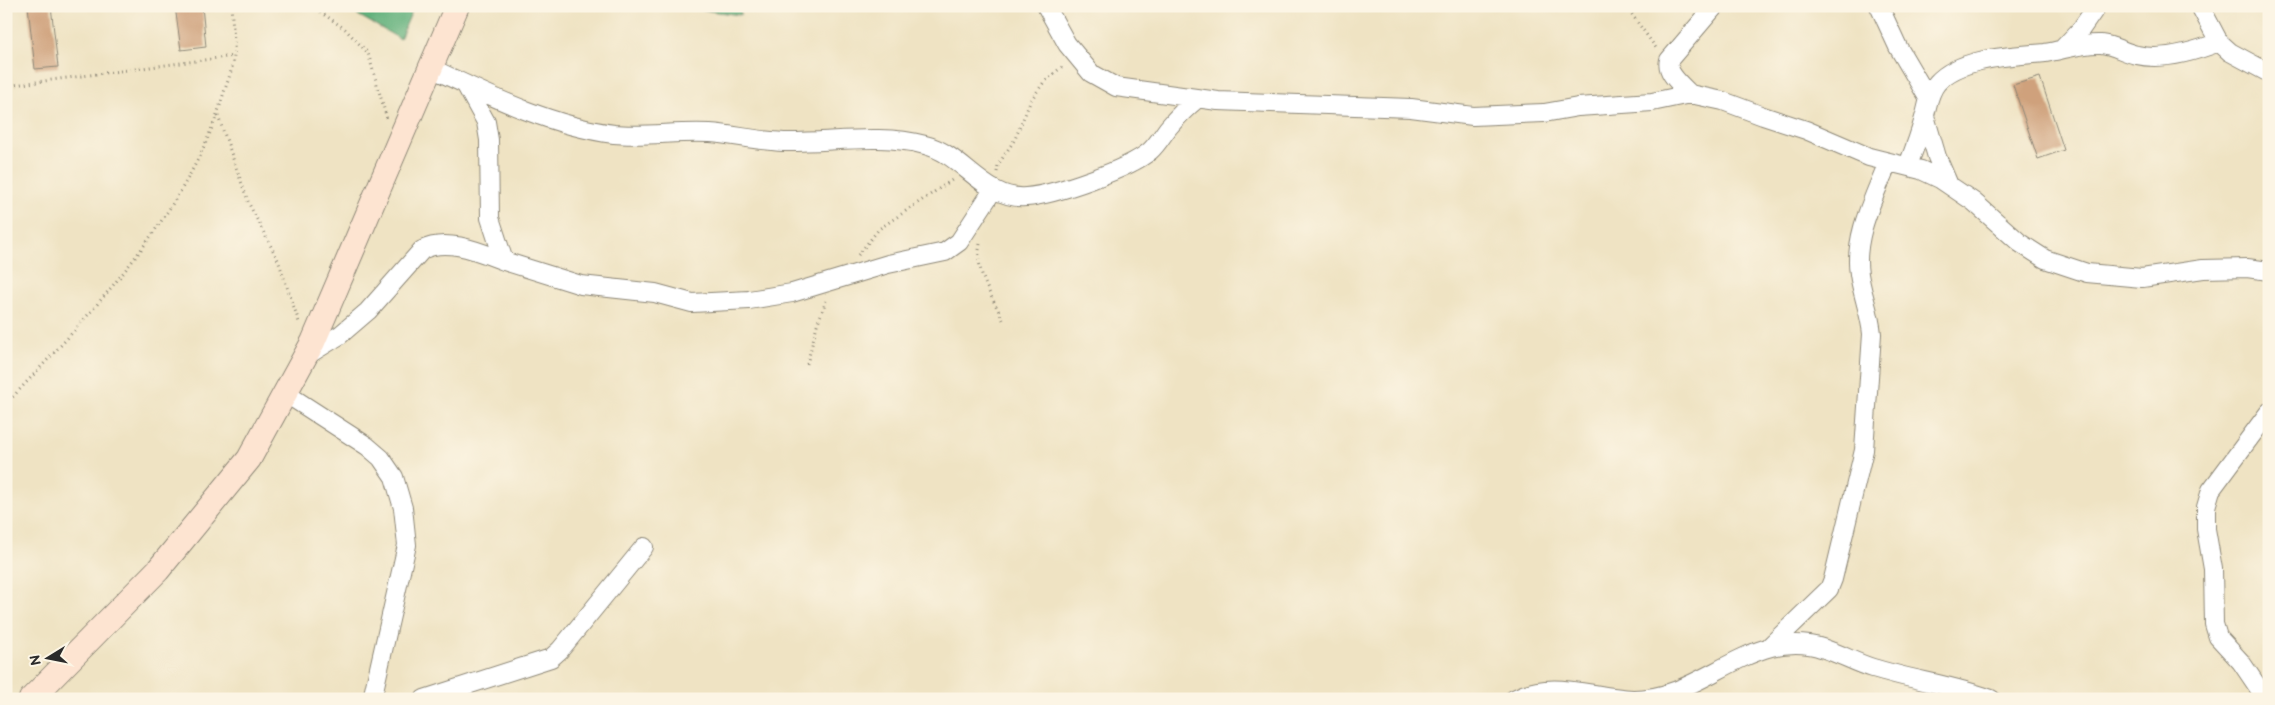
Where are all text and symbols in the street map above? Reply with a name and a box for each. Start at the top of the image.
north arrow [22,632,72,682]
text: N [26,654,45,667]

